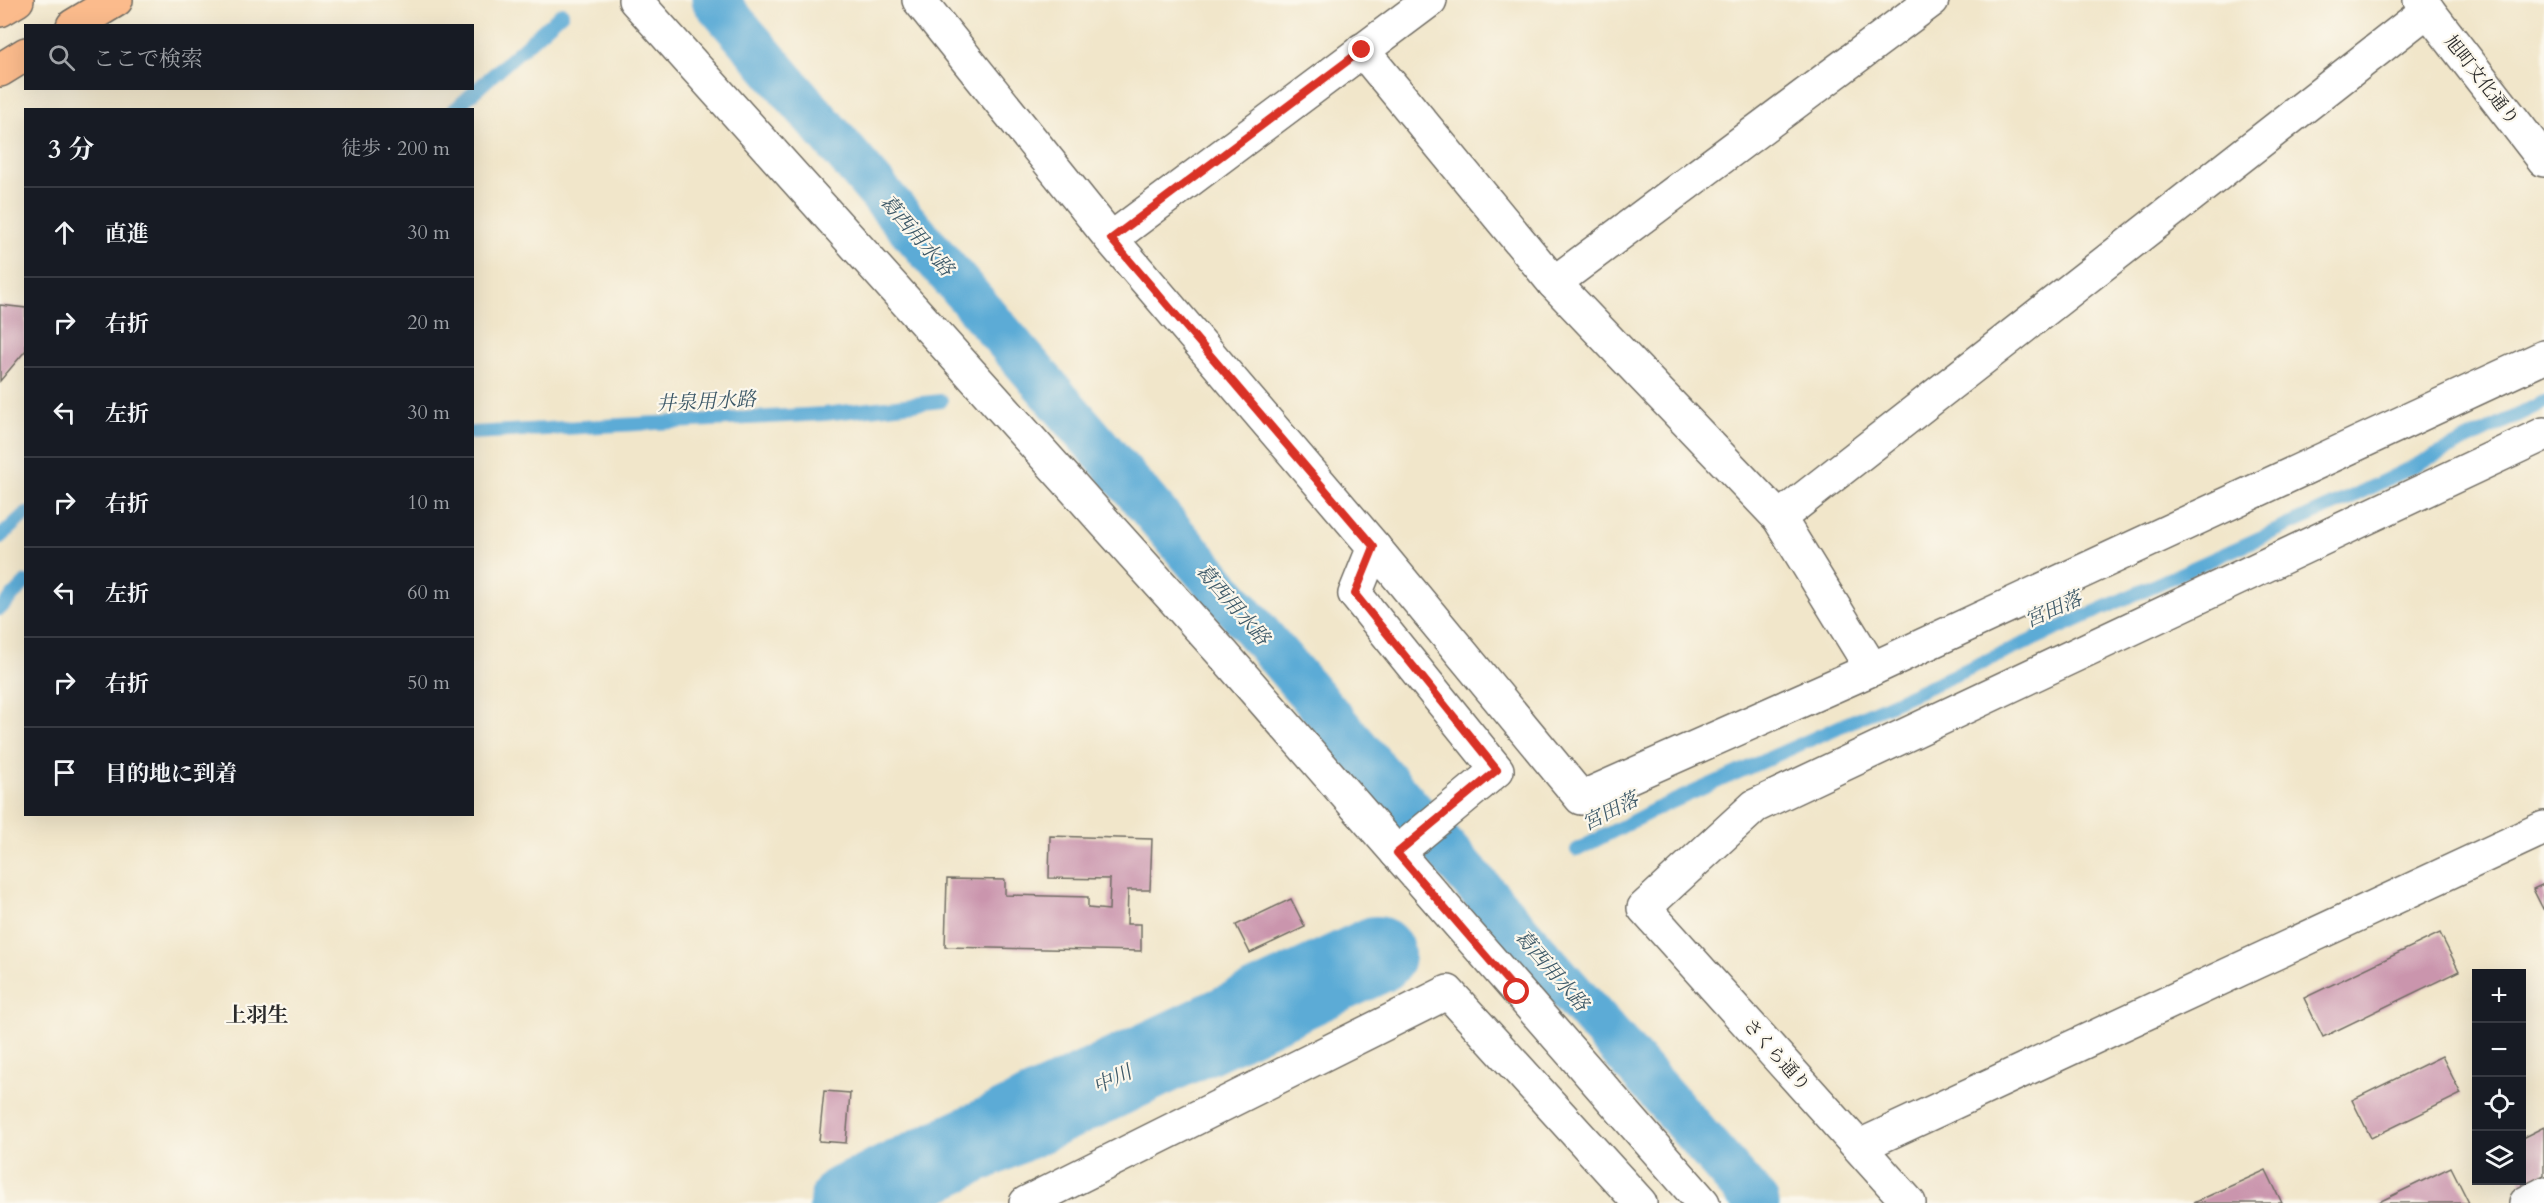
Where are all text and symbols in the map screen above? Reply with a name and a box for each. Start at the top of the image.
search box [24,24,474,90]
street label: 旭町文化通り [2439,30,2525,131]
route end [1348,36,1374,62]
icon: search [45,41,78,74]
text: ここで検索 [93,44,203,74]
text: 3 分 [48,132,94,167]
text: 徒歩 · 200 m [341,135,450,162]
water label: 葛西用水路 [874,189,961,283]
icon: ahead [48,216,81,249]
text: 直進 [105,219,149,249]
text: 30 m [407,219,450,246]
icon: right [48,306,81,339]
text: 右折 [105,309,149,339]
text: 20 m [407,309,450,336]
water label: 井泉用水路 [655,385,759,418]
icon: left [48,396,81,429]
text: 左折 [105,399,149,429]
text: 30 m [407,399,450,426]
icon: right [48,486,81,519]
text: 右折 [105,489,149,519]
text: 10 m [407,489,450,516]
water label: 葛西用水路 [1190,558,1277,652]
icon: left [48,576,81,609]
text: 左折 [105,579,149,609]
text: 60 m [407,579,450,606]
water label: 宮田落 [2020,584,2089,634]
icon: right [48,666,81,699]
text: 右折 [105,669,149,699]
text: 50 m [407,669,450,696]
icon: arrive [48,756,81,789]
text: 目的地に到着 [105,759,237,789]
water label: 宮田落 [1577,784,1646,837]
water label: 葛西用水路 [1509,924,1596,1018]
map controls [2472,969,2526,1185]
button: + [2472,969,2526,1023]
route start [1503,978,1529,1004]
district label: 上羽生 [226,1001,289,1030]
street label: さくら通り [1737,1014,1816,1097]
button: − [2472,1023,2526,1077]
water label: 中川 [1088,1058,1138,1100]
button: locate [2472,1077,2526,1131]
button: layers [2472,1131,2526,1185]

